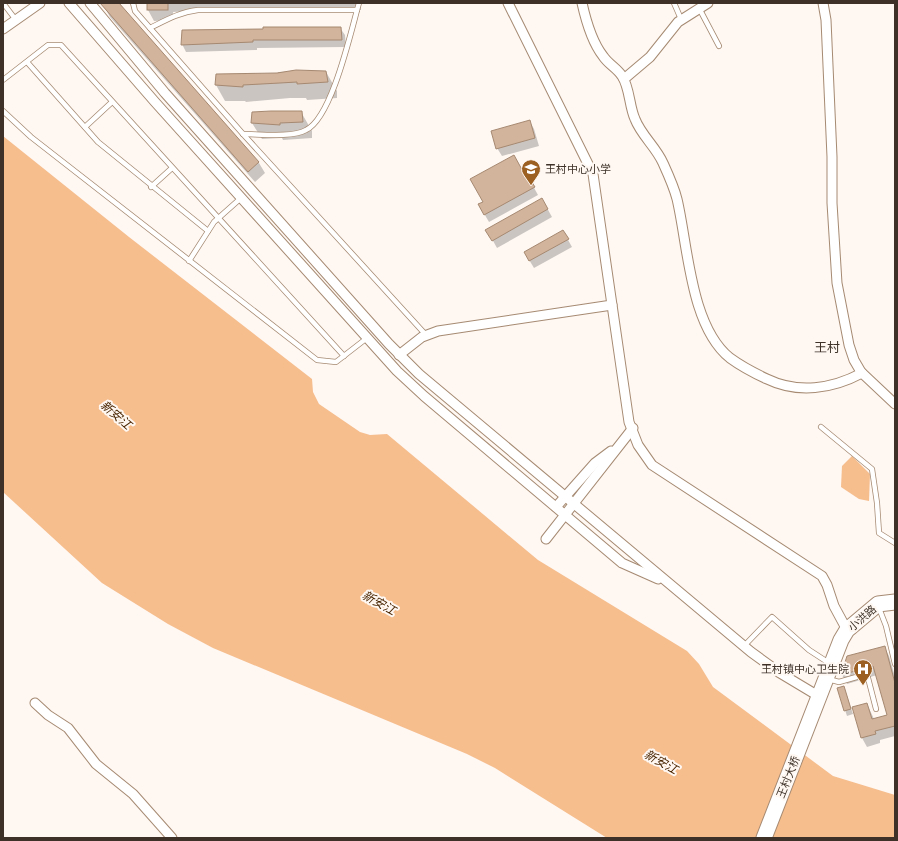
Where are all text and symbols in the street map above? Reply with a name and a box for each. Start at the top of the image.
school or university icon: 王村中心小学 [520,158,542,186]
place label: 王村中心小学 [545,161,611,176]
district label: 王村 [814,338,840,355]
water label: 新安江 [98,396,137,433]
water label: 新安江 [360,586,401,619]
street label: 小洪路 [844,601,879,634]
hospital icon: 王村镇中心卫生院 [852,658,874,686]
place label: 王村镇中心卫生院 [761,661,849,676]
water label: 新安江 [642,745,683,778]
street label: 王村大桥 [772,754,803,800]

